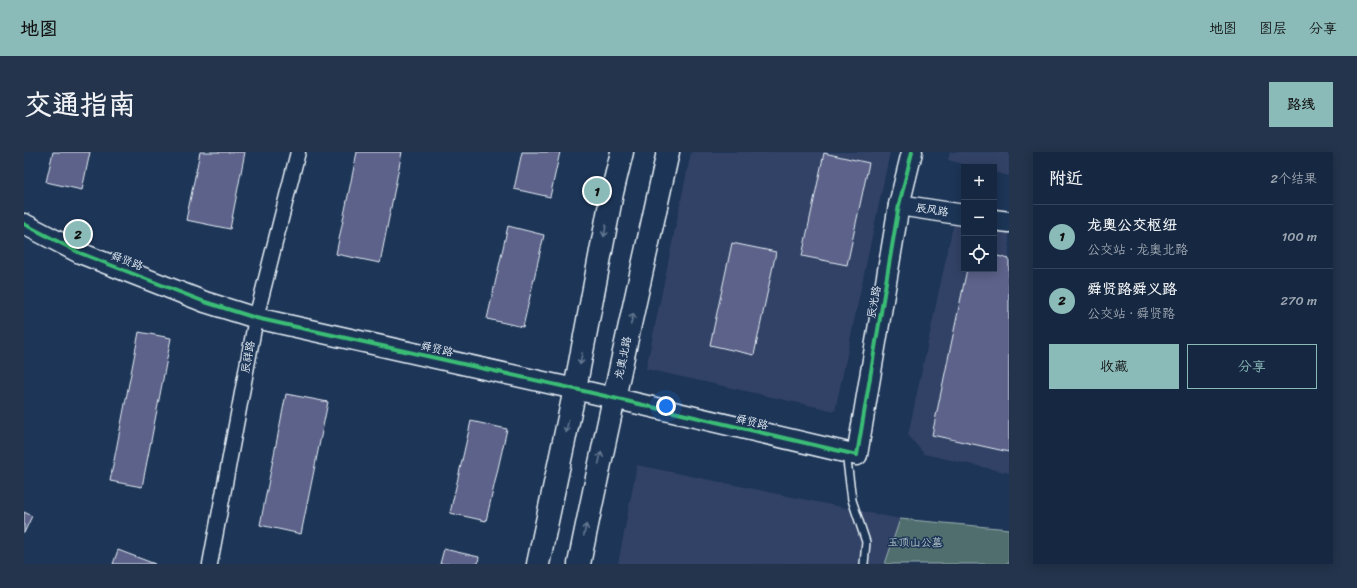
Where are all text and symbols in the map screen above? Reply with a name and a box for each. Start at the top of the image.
text: 地图 [20,12,58,45]
text: 地图 [1209,16,1237,41]
text: 图层 [1259,16,1287,41]
text: 分享 [1309,16,1337,41]
text: 交通指南 [24,80,136,129]
button: 路线 [1269,82,1333,127]
text: 附近 [1049,163,1083,193]
map controls [961,164,997,272]
button: + [961,164,997,200]
text: 2个结果 [1270,167,1317,190]
pin: 1 [584,176,610,206]
street label: 辰风路 [914,198,950,222]
button: − [961,200,997,236]
text: 龙奥公交枢纽 [1087,212,1177,238]
pin: 2 [65,219,91,249]
one-way arrow [601,224,609,237]
text: 1 [1059,225,1065,248]
text: 100 m [1282,225,1317,248]
button: locate [961,236,997,272]
text: 公交站 · 龙奥北路 [1087,238,1188,261]
street label: 舜贤路 [108,246,146,276]
text: 舜贤路舜义路 [1087,276,1177,302]
street label: 辰光路 [862,284,886,320]
text: 2 [1058,289,1066,312]
text: 270 m [1280,289,1317,312]
text: 公交站 · 舜贤路 [1087,302,1175,325]
one-way arrow [628,313,636,326]
street label: 龙奥北路 [609,335,637,381]
street label: 舜贤路 [419,336,455,362]
street label: 辰祥路 [236,339,260,375]
button: 收藏 [1049,344,1179,389]
button: 分享 [1187,344,1317,389]
one-way arrow [576,352,584,365]
your location [656,396,676,416]
street label: 舜贤路 [734,409,770,435]
one-way arrow [562,421,570,434]
one-way arrow [597,452,604,465]
one-way arrow [582,524,590,537]
park label: 玉顶山公墓 [888,533,943,552]

